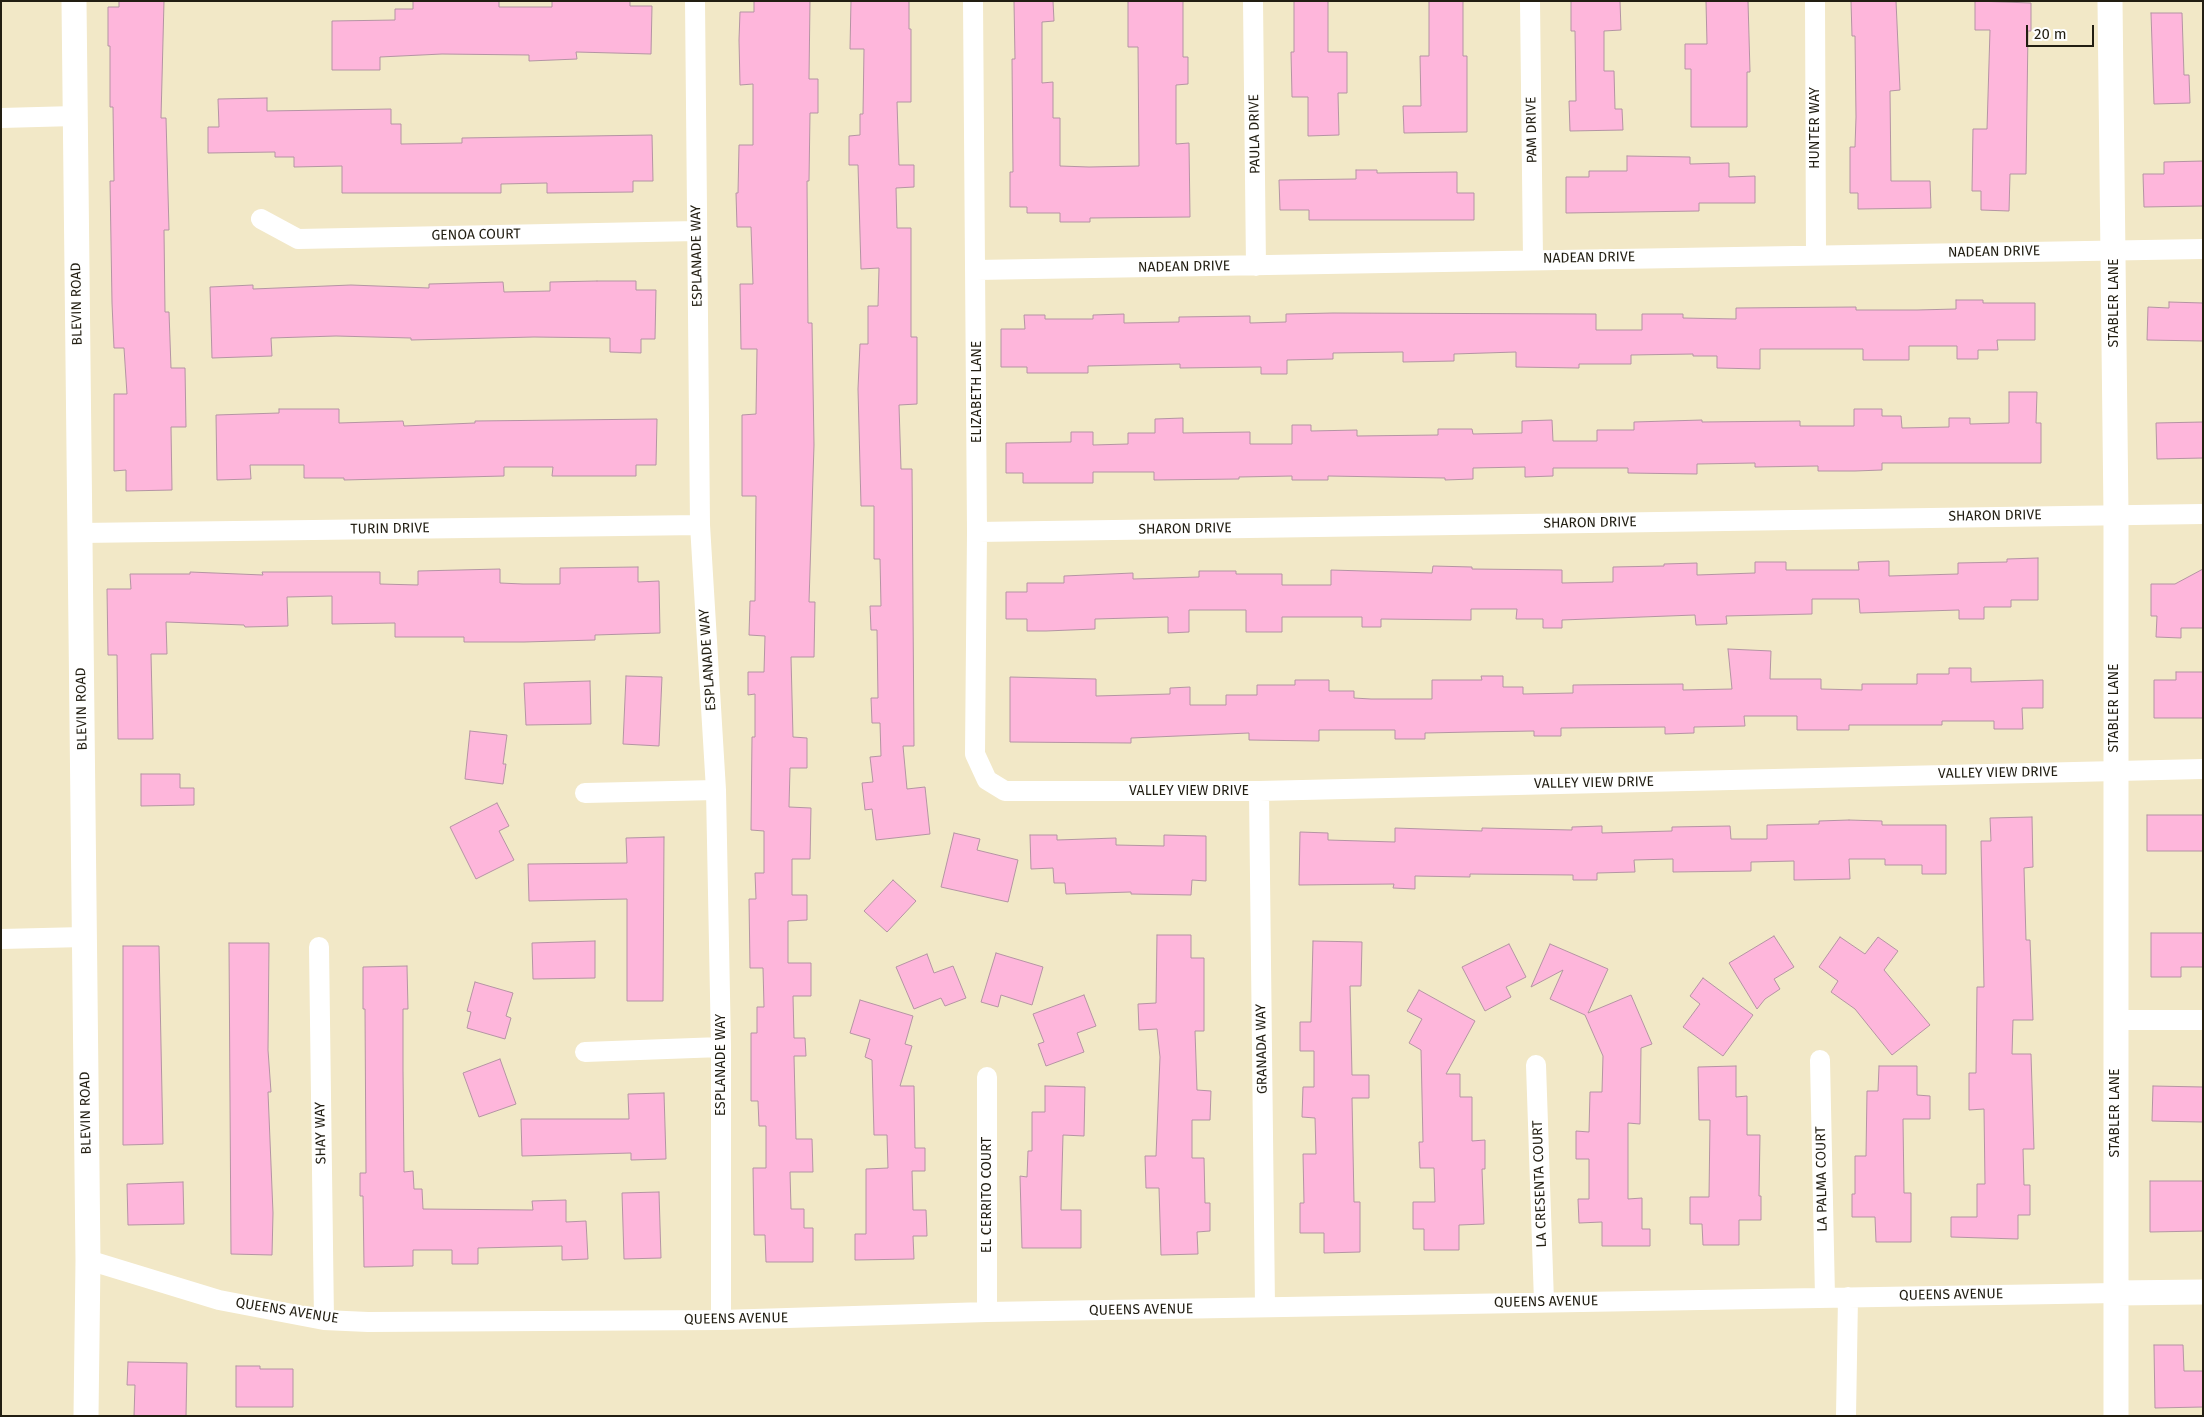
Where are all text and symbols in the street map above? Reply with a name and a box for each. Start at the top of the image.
scale bar [2029,15,2096,47]
text: 20 m [2034,25,2067,43]
street label: HUNTER WAY [1807,87,1823,169]
street label: PAULA DRIVE [1246,94,1264,174]
street label: PAM DRIVE [1523,96,1541,164]
street label: ESPLANADE WAY [688,205,706,307]
street label: GENOA COURT [431,226,521,244]
street label: NADEAN DRIVE [1948,243,2040,261]
street label: NADEAN DRIVE [1543,249,1635,267]
street label: NADEAN DRIVE [1138,258,1230,276]
street label: STABLER LANE [2106,258,2122,348]
street label: BLEVIN ROAD [68,262,86,346]
street label: ELIZABETH LANE [969,341,985,443]
street label: SHARON DRIVE [1948,507,2042,525]
street label: SHARON DRIVE [1543,514,1637,532]
street label: TURIN DRIVE [350,520,430,538]
street label: SHARON DRIVE [1138,520,1232,538]
street label: ESPLANADE WAY [696,608,720,712]
street label: STABLER LANE [2106,663,2122,753]
street label: BLEVIN ROAD [73,667,91,751]
street label: VALLEY VIEW DRIVE [1938,764,2058,782]
street label: VALLEY VIEW DRIVE [1534,774,1654,792]
street label: VALLEY VIEW DRIVE [1129,783,1249,799]
street label: GRANADA WAY [1253,1004,1271,1094]
street label: ESPLANADE WAY [713,1014,729,1116]
street label: STABLER LANE [2107,1068,2123,1158]
street label: BLEVIN ROAD [77,1071,95,1155]
street label: SHAY WAY [312,1102,330,1164]
street label: LA CRESENTA COURT [1529,1120,1551,1248]
street label: LA PALMA COURT [1813,1126,1831,1232]
street label: EL CERRITO COURT [979,1137,995,1253]
street label: QUEENS AVENUE [1899,1286,2003,1304]
street label: QUEENS AVENUE [1494,1293,1598,1311]
street label: QUEENS AVENUE [234,1295,340,1327]
street label: QUEENS AVENUE [1089,1301,1193,1319]
street label: QUEENS AVENUE [684,1310,788,1328]

